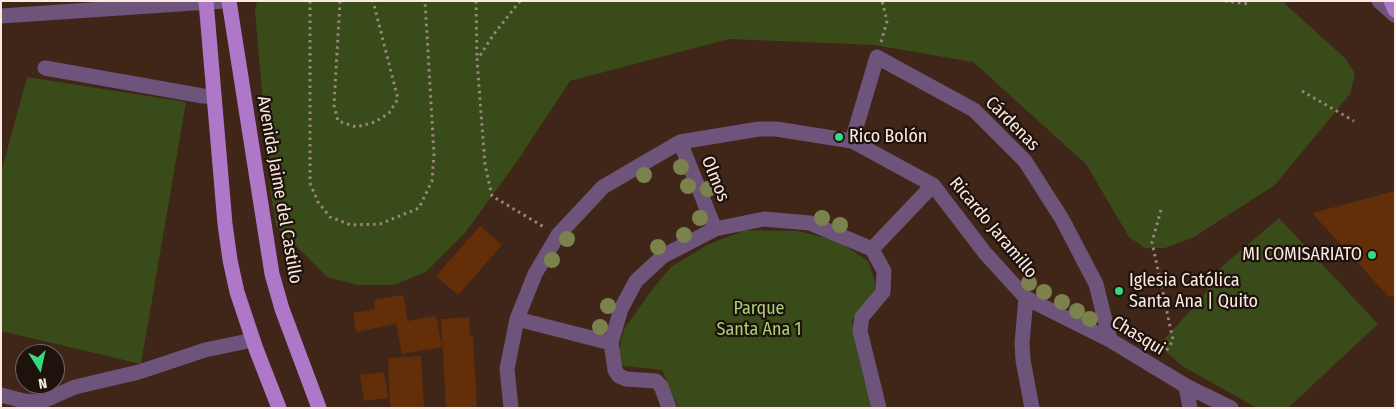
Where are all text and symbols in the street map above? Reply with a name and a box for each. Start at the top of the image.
street label: Cárdenas [980,92,1044,156]
street label: Avenida Jaime del Castillo [252,94,306,286]
place label: Rico Bolón [849,126,927,148]
marker: Rico Bolón [833,131,845,143]
street label: Olmos [696,153,734,205]
street label: Ricardo Jaramillo [944,173,1042,283]
place label: MI COMISARIATO [1242,244,1362,266]
marker: MI COMISARIATO [1366,249,1378,261]
place label: Iglesia Católica Santa Ana | Quito [1129,270,1258,312]
marker: Iglesia Católica Santa Ana | Quito [1113,285,1125,297]
park label: Parque Santa Ana 1 [716,298,802,340]
street label: Chasqui [1107,312,1169,360]
north arrow [15,344,65,394]
text: N [37,374,48,392]

